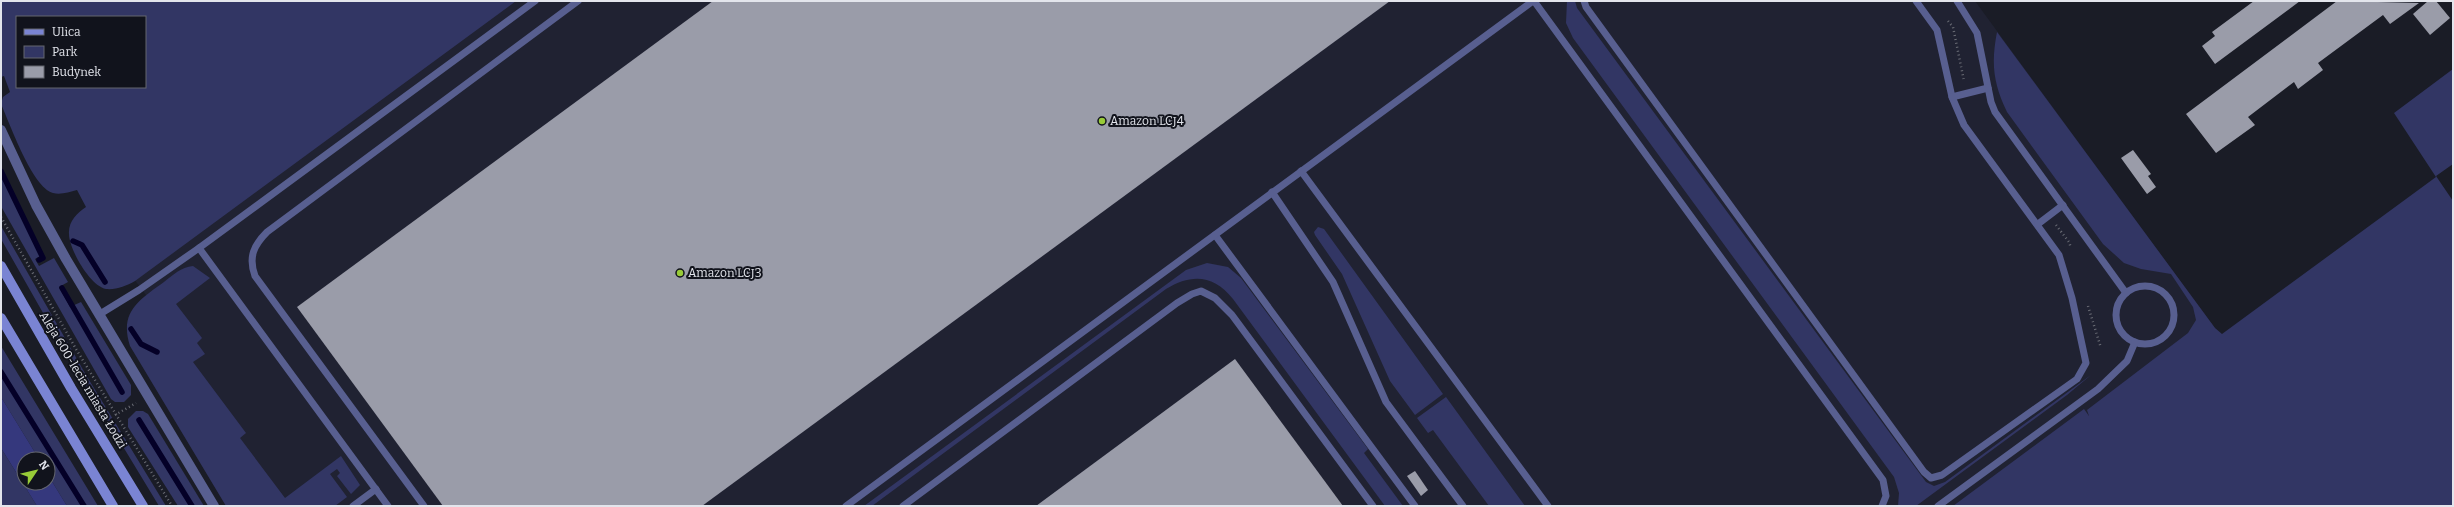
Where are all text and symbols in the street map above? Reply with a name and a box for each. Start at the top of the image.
legend [16,16,146,88]
text: Ulica [52,25,81,39]
text: Park [52,45,78,59]
text: Budynek [52,65,101,79]
place label: Amazon LCJ4 [1110,114,1184,128]
marker: Amazon LCJ4 [1097,116,1107,126]
place label: Amazon LCJ3 [688,266,762,280]
marker: Amazon LCJ3 [675,268,685,278]
street label: Aleja 600-lecia miasta Łodzi [37,309,130,451]
north arrow [16,451,56,491]
text: N [36,458,52,473]

